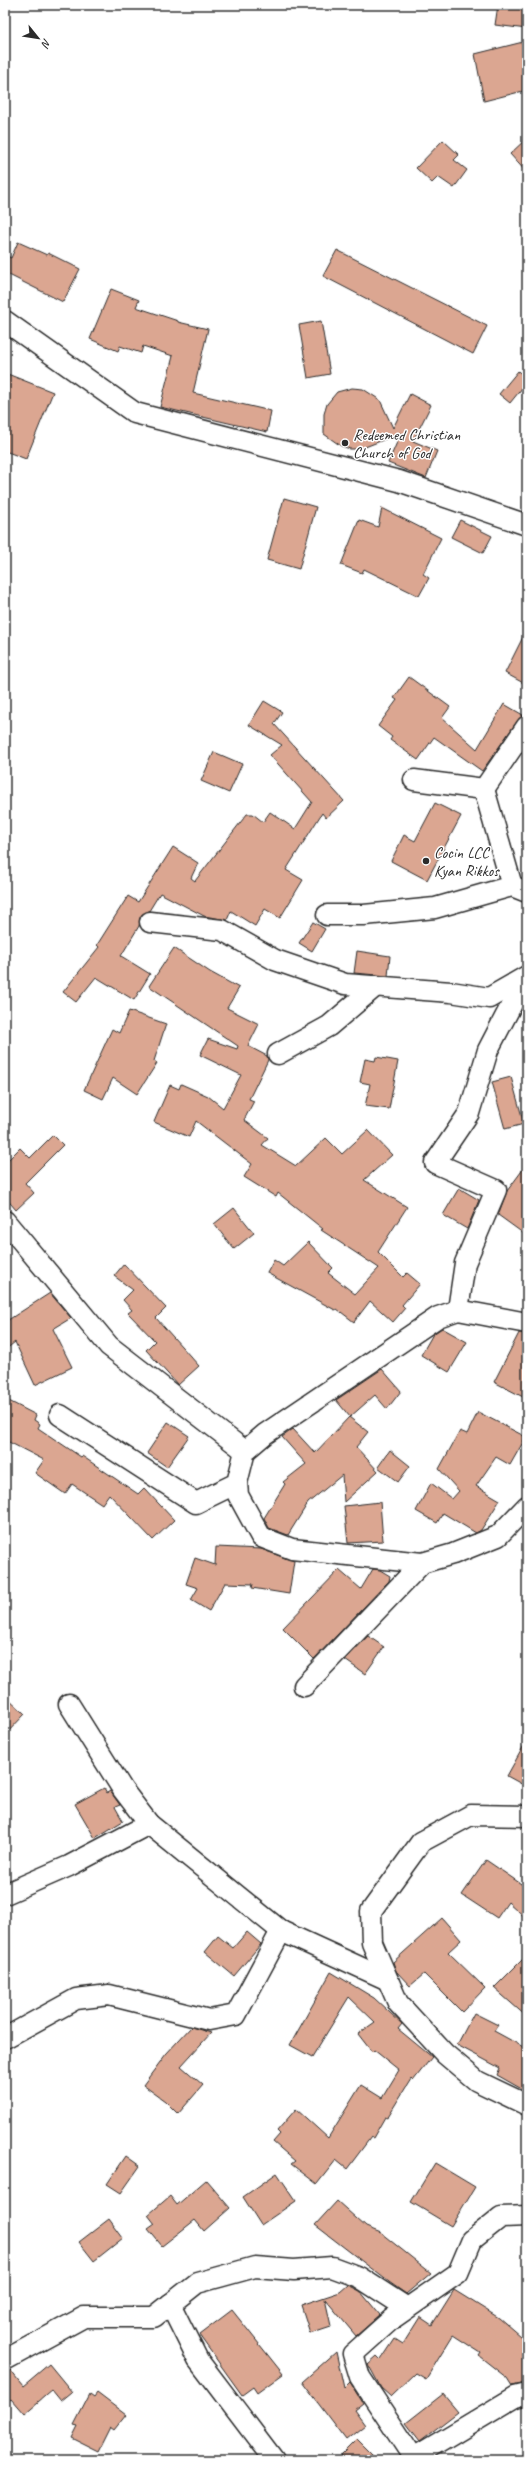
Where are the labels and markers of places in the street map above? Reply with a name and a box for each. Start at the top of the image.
place label: Redeemed Christian Church of God [353,425,461,463]
marker: Redeemed Christian Church of God [340,438,350,448]
place label: Cocin LCC Kyan Rikkos [434,843,500,881]
marker: Cocin LCC Kyan Rikkos [421,856,431,866]

